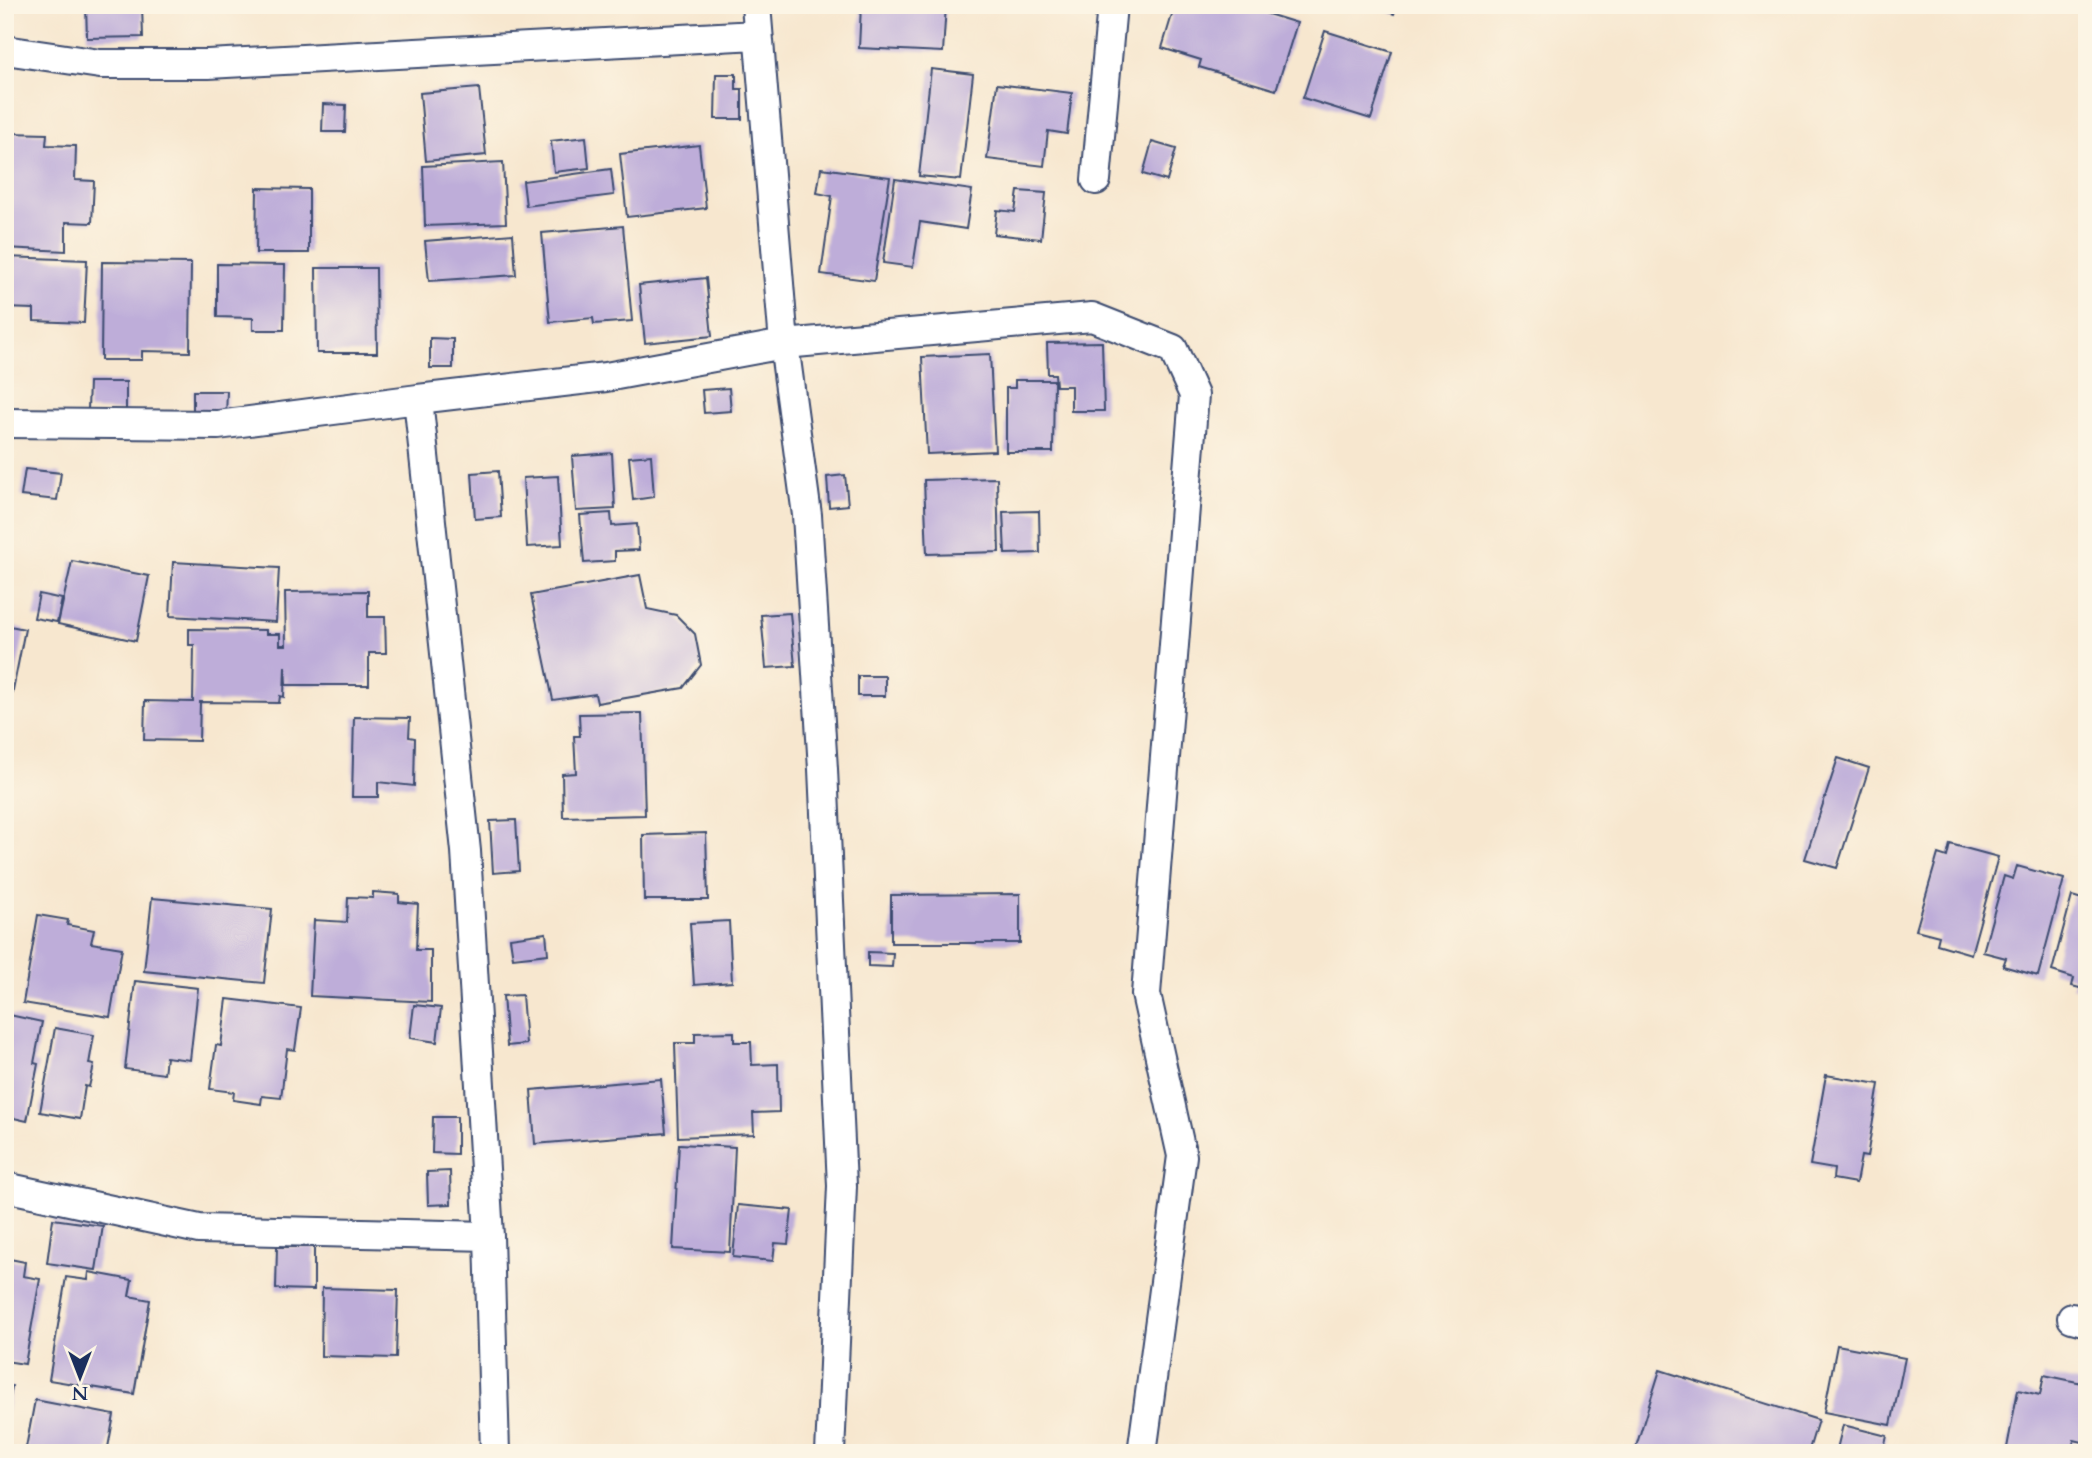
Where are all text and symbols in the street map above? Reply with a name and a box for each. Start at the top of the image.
north arrow [46,1342,116,1412]
text: N [71,1380,88,1406]

